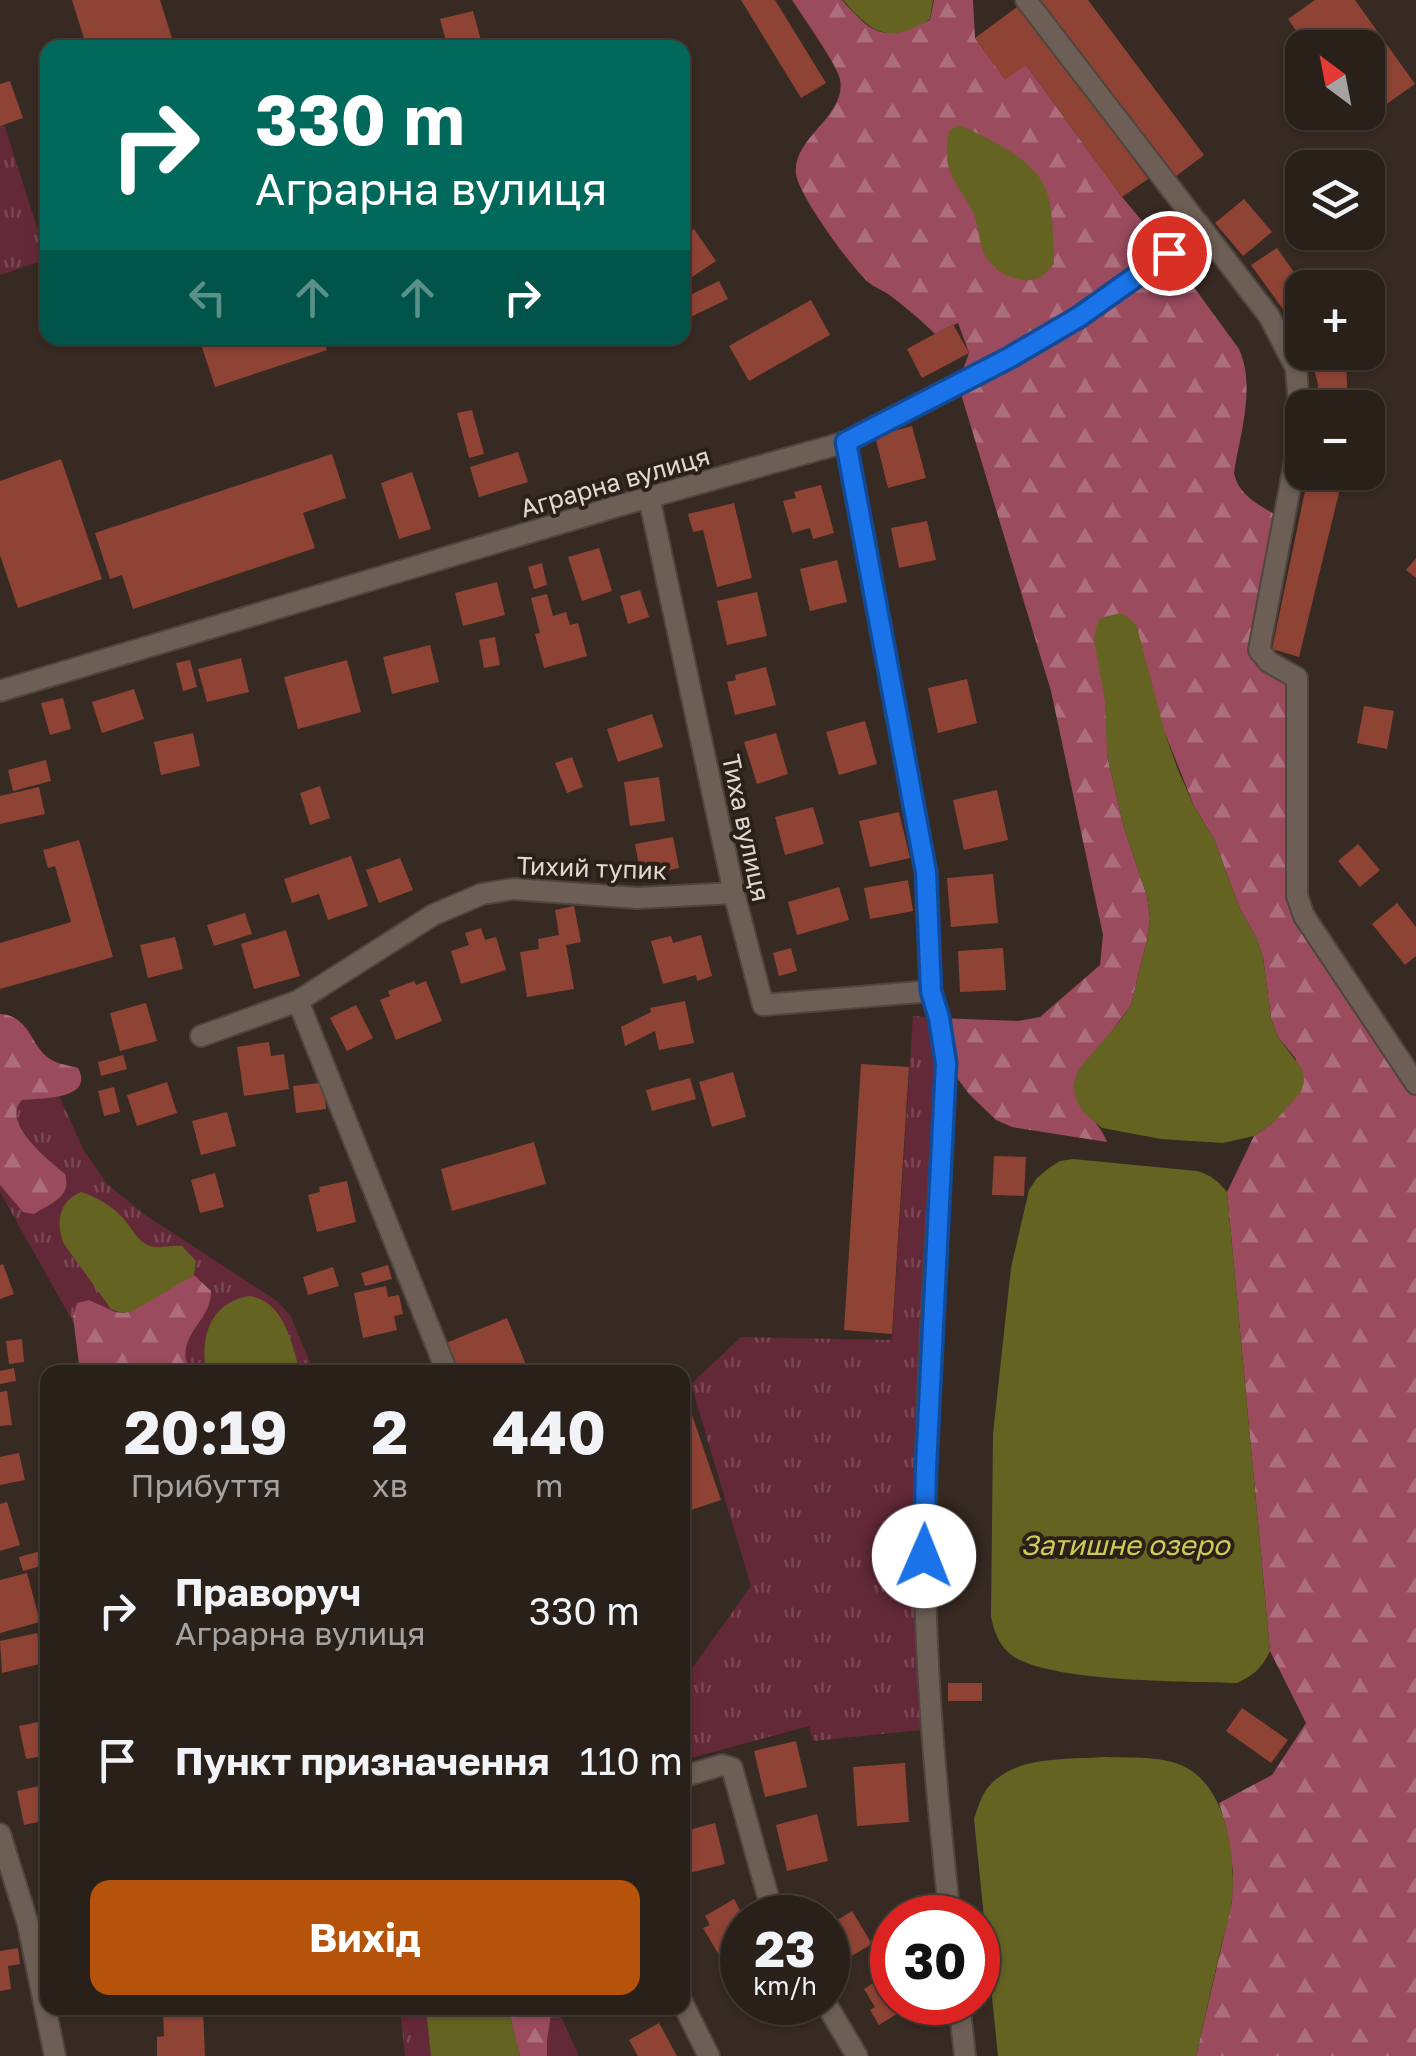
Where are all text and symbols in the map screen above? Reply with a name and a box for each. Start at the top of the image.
north arrow [1285,30,1385,130]
map controls [1285,30,1385,490]
text: 330 m [255,76,465,160]
icon: right [90,80,220,210]
button: layers [1285,150,1385,250]
text: Аграрна вулиця [255,161,607,215]
pin [1127,211,1212,296]
icon: arrive [1142,226,1197,281]
icon: left [180,270,235,325]
icon: ahead [285,270,340,325]
icon: ahead [390,270,445,325]
icon: right [495,270,550,325]
button: + [1285,270,1385,370]
button: − [1285,390,1385,490]
street label: Аграрна вулиця [516,440,713,523]
street label: Тиха вулиця [716,752,777,904]
street label: Тихий тупик [516,849,668,886]
text: 20:19 [124,1395,288,1467]
text: 2 [372,1395,408,1467]
text: 440 [492,1395,606,1467]
text: Прибуття [131,1466,281,1504]
text: хв [372,1466,408,1504]
text: m [535,1466,563,1504]
position arrow [872,1504,976,1608]
water label: Затишне озеро [1020,1528,1232,1561]
text: Праворуч [175,1569,361,1614]
icon: right [90,1583,145,1638]
text: 330 m [529,1588,640,1633]
text: Аграрна вулиця [175,1614,426,1652]
icon: arrive [90,1733,145,1788]
text: Пункт призначення [175,1738,549,1783]
text: 110 m [579,1738,683,1783]
button: Вихід [90,1880,640,1995]
speed limit sign: 30 [870,1895,1000,2025]
text: 23 [754,1918,815,1978]
text: km/h [753,1970,817,2001]

